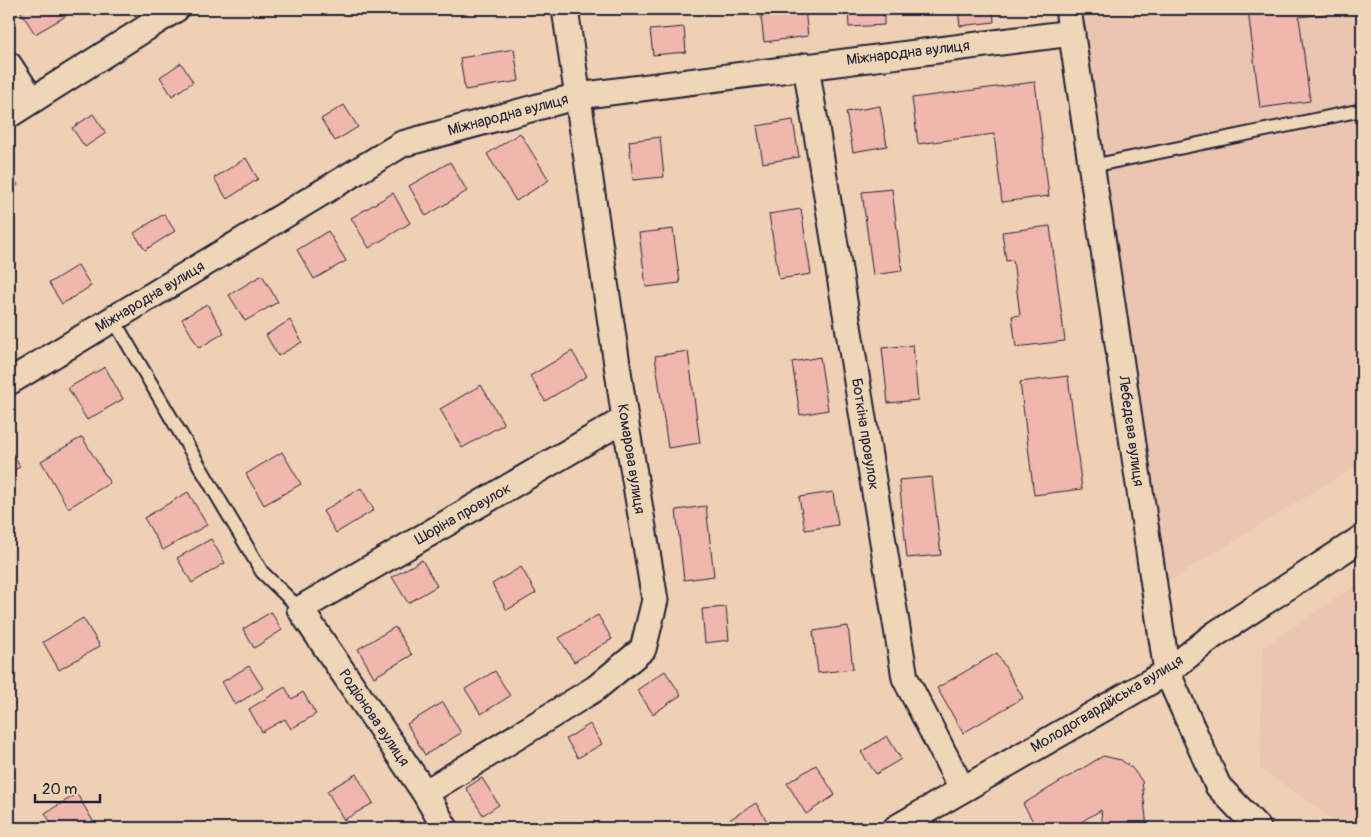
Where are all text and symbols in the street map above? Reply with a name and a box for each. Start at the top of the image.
street label: Міжнародна вулиця [845,36,971,70]
street label: Міжнародна вулиця [446,90,570,140]
street label: Міжнародна вулиця [92,257,208,337]
street label: Лебедєва вулиця [1114,373,1148,488]
street label: Боткіна провулок [847,377,883,492]
street label: Комарова вулиця [613,403,649,515]
street label: Шоріна провулок [411,479,515,549]
street label: Молодогвардійська вулиця [1027,651,1187,757]
street label: Родіонова вулиця [334,666,414,770]
scale bar [35,772,100,804]
text: 20 m [42,780,77,799]

